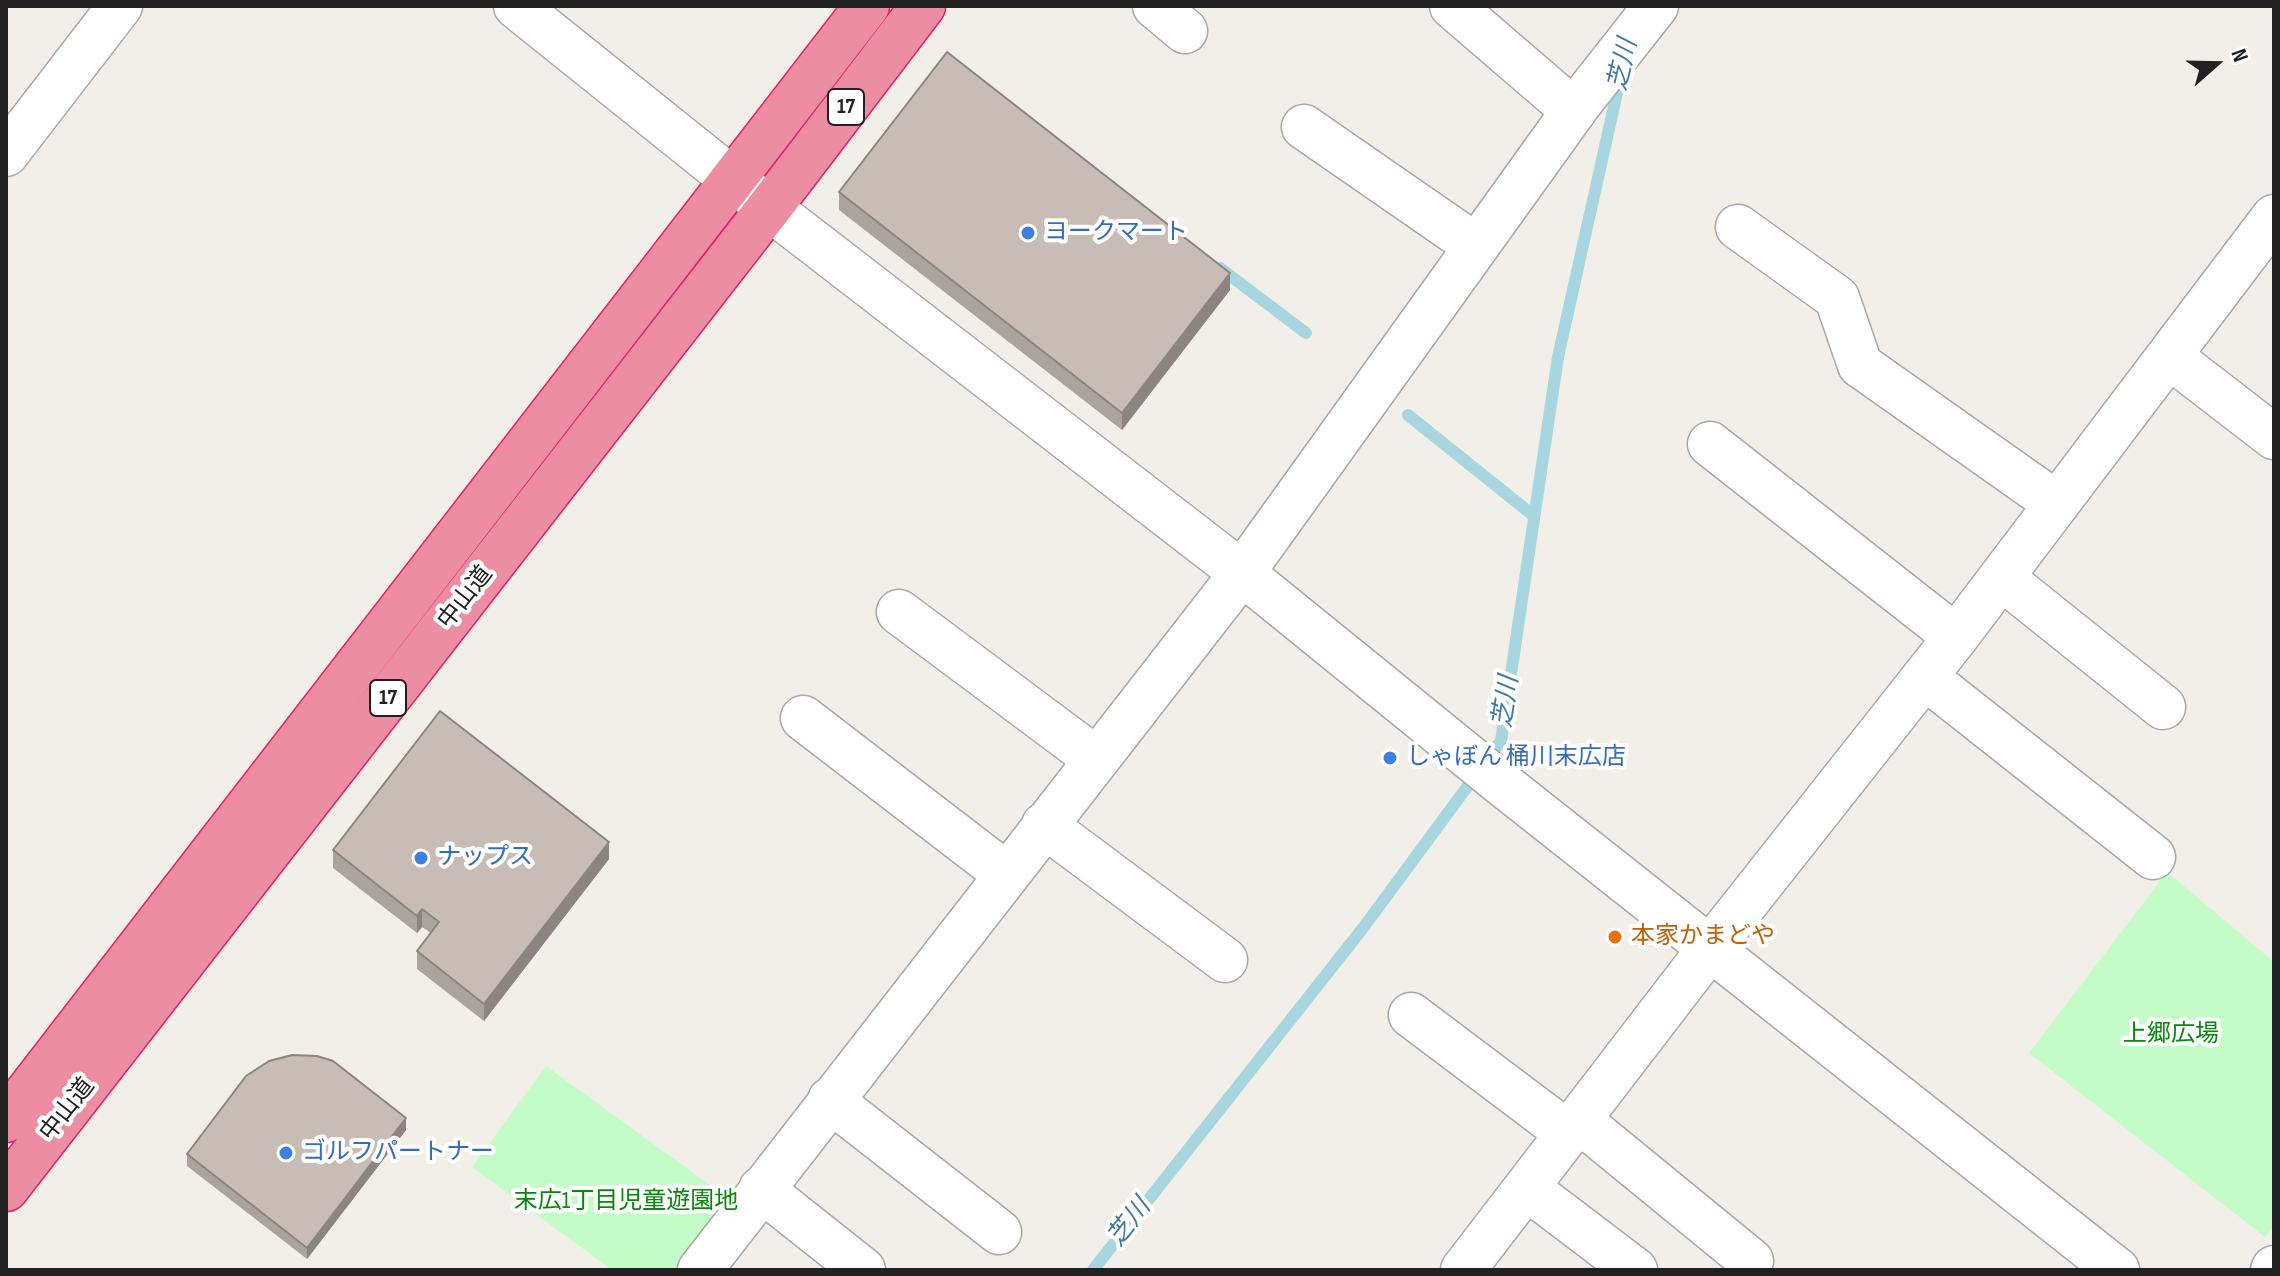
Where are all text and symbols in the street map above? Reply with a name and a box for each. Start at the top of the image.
north arrow [2176,24,2256,104]
water label: 芝川 [1603,36,1645,94]
text: N [2224,45,2254,66]
road number: 17 [828,89,864,125]
place label: ヨークマート [1044,219,1188,247]
marker: ヨークマート [1019,224,1037,242]
street label: 中山道 [432,561,500,635]
water label: 芝川 [1488,674,1526,730]
road number: 17 [370,680,406,716]
place label: しゃぼん 桶川末広店 [1406,744,1626,772]
marker: しゃぼん 桶川末広店 [1381,749,1399,767]
place label: ナップス [437,844,533,872]
marker: ナップス [412,849,430,867]
place label: 本家かまどや [1631,923,1775,951]
marker: 本家かまどや [1606,928,1624,946]
park label: 上郷広場 [2123,1021,2219,1049]
street label: 中山道 [34,1073,102,1147]
place label: ゴルフパートナー [302,1139,494,1167]
marker: ゴルフパートナー [277,1144,295,1162]
park label: 末広1丁目児童遊園地 [514,1188,738,1216]
water label: 芝川 [1102,1193,1158,1253]

